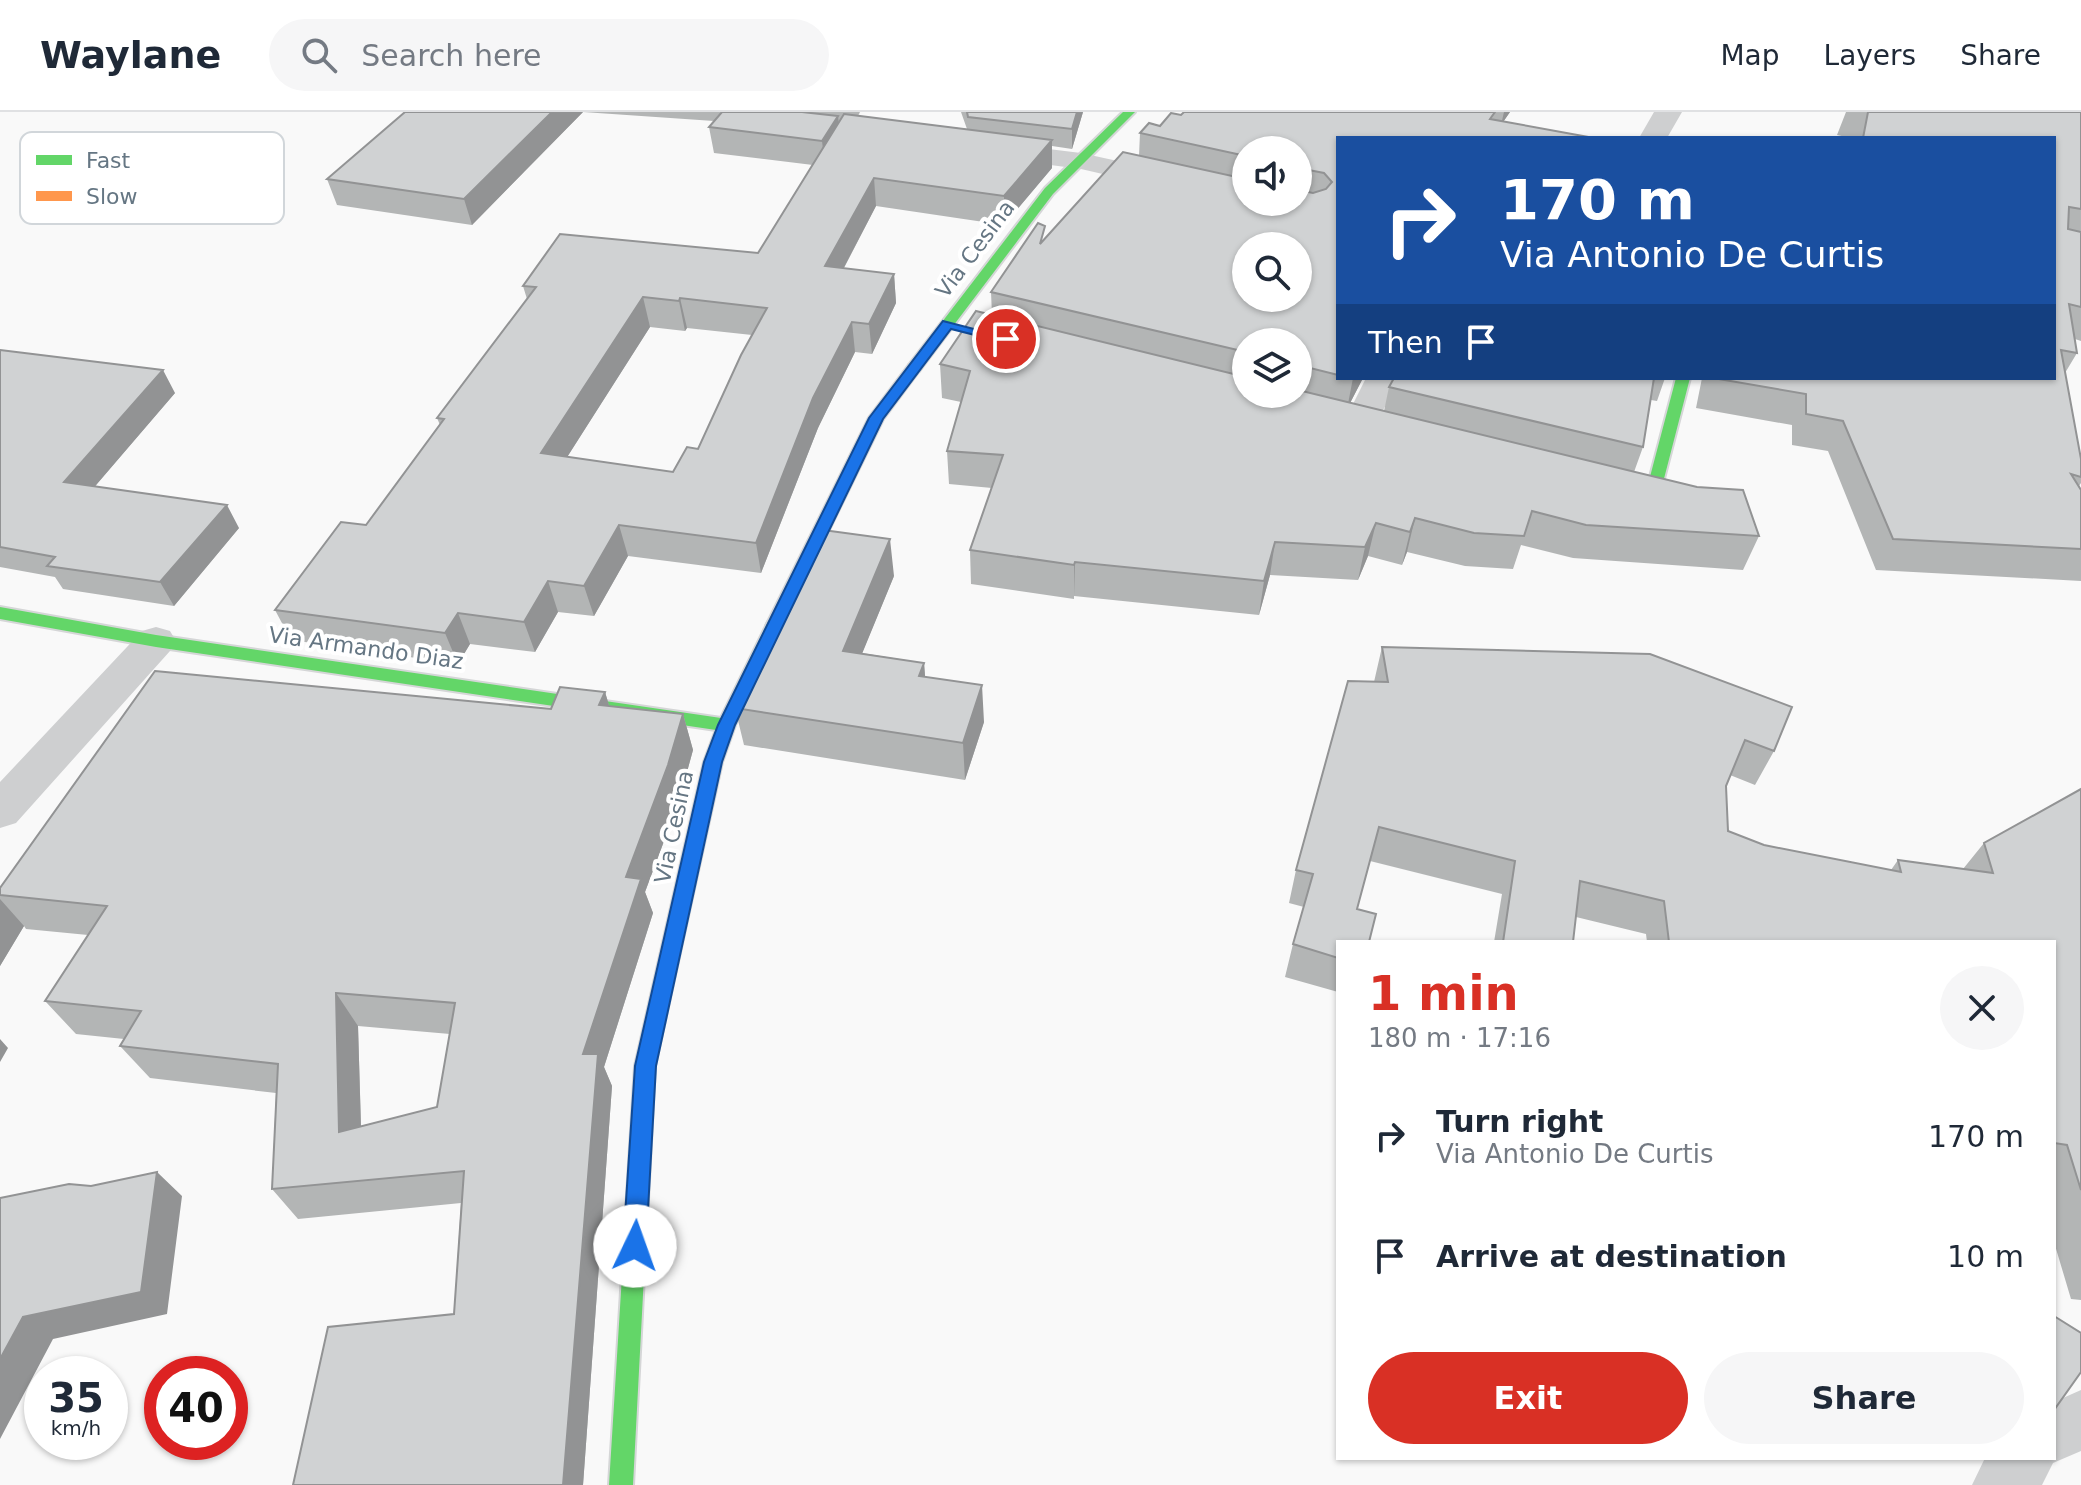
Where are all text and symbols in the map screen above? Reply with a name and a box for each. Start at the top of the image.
search box [269,19,829,91]
text: Waylane [40,33,221,77]
icon: search [297,33,341,77]
text: Search here [361,38,542,73]
text: Map [1720,39,1780,72]
text: Layers [1824,39,1916,72]
text: Share [1960,39,2041,72]
legend [20,132,284,224]
map controls [1232,136,1312,408]
button: sound [1232,136,1312,216]
text: Fast [86,148,131,173]
text: 170 m [1500,167,1695,232]
icon: right [1368,168,1472,272]
text: Slow [86,184,138,209]
street label: Via Cesina [930,196,1020,302]
button: search [1232,232,1312,312]
text: Via Antonio De Curtis [1500,234,1884,275]
pin [972,305,1040,373]
icon: arrive [984,317,1028,361]
icon: arrive [1459,320,1503,364]
text: Then [1368,325,1443,360]
button: layers [1232,328,1312,408]
street label: Via Armando Diaz [267,622,465,674]
street label: Via Cesina [650,768,698,886]
text: 1 min [1368,965,1519,1021]
button: close [1940,966,2024,1050]
text: 180 m · 17:16 [1368,1023,1551,1053]
text: Turn right [1436,1104,1603,1139]
icon: right [1368,1114,1412,1158]
text: 170 m [1928,1119,2024,1154]
text: Via Antonio De Curtis [1436,1139,1713,1169]
position arrow [593,1204,677,1288]
icon: arrive [1368,1234,1412,1278]
text: Arrive at destination [1436,1239,1787,1274]
text: 10 m [1947,1239,2024,1274]
button: Exit [1368,1352,1688,1444]
button: Share [1704,1352,2024,1444]
speed limit sign: 40 [144,1356,248,1460]
text: 35 [48,1375,104,1421]
text: km/h [51,1416,101,1440]

